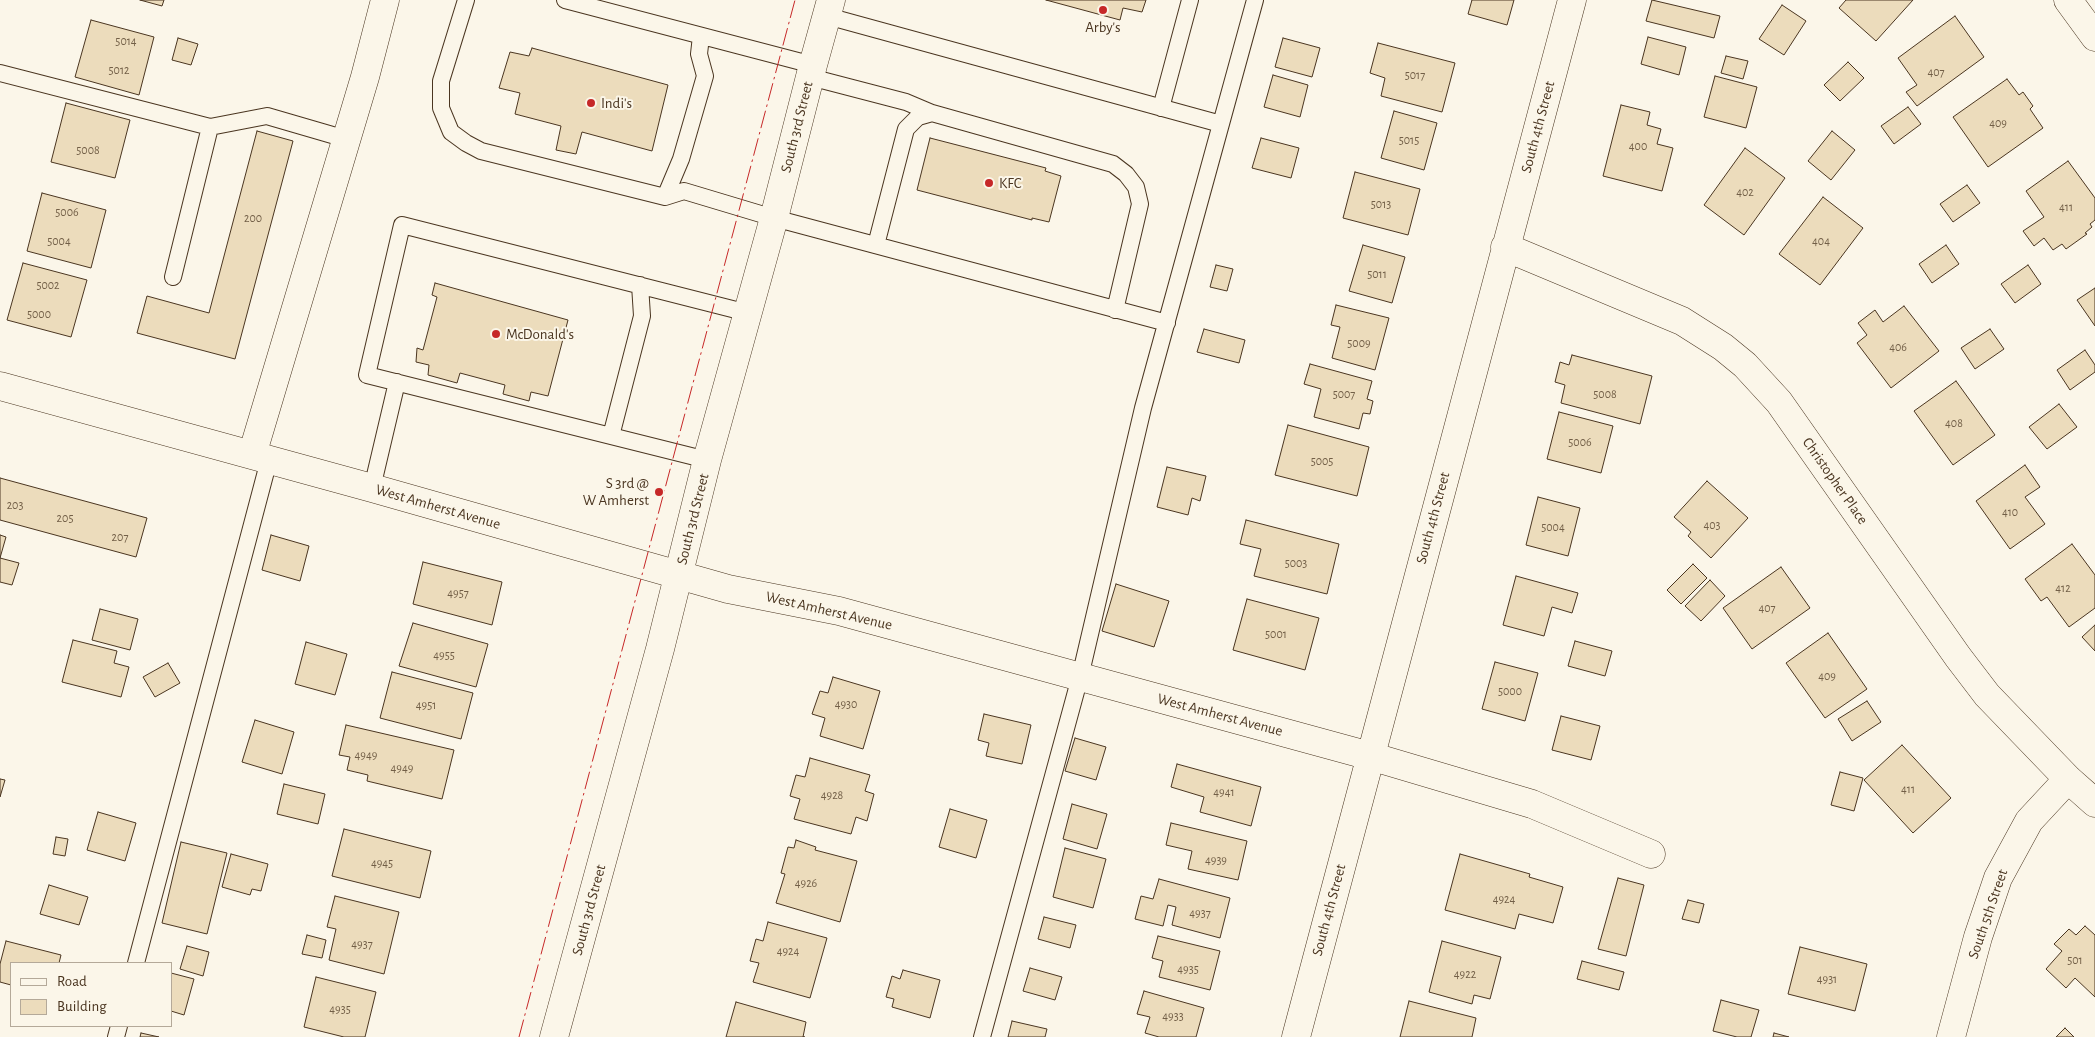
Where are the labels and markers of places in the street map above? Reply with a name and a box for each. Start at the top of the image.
marker: Arby's [1097,4,1109,16]
place label: Arby's [1085,18,1121,36]
place label: Indi's [601,94,632,112]
marker: Indi's [585,97,597,109]
place label: KFC [999,174,1021,192]
marker: KFC [983,177,995,189]
place label: McDonald's [506,325,574,343]
marker: McDonald's [490,328,502,340]
place label: S 3rd @ W Amherst [583,474,649,509]
marker: S 3rd @ W Amherst [653,486,665,498]

